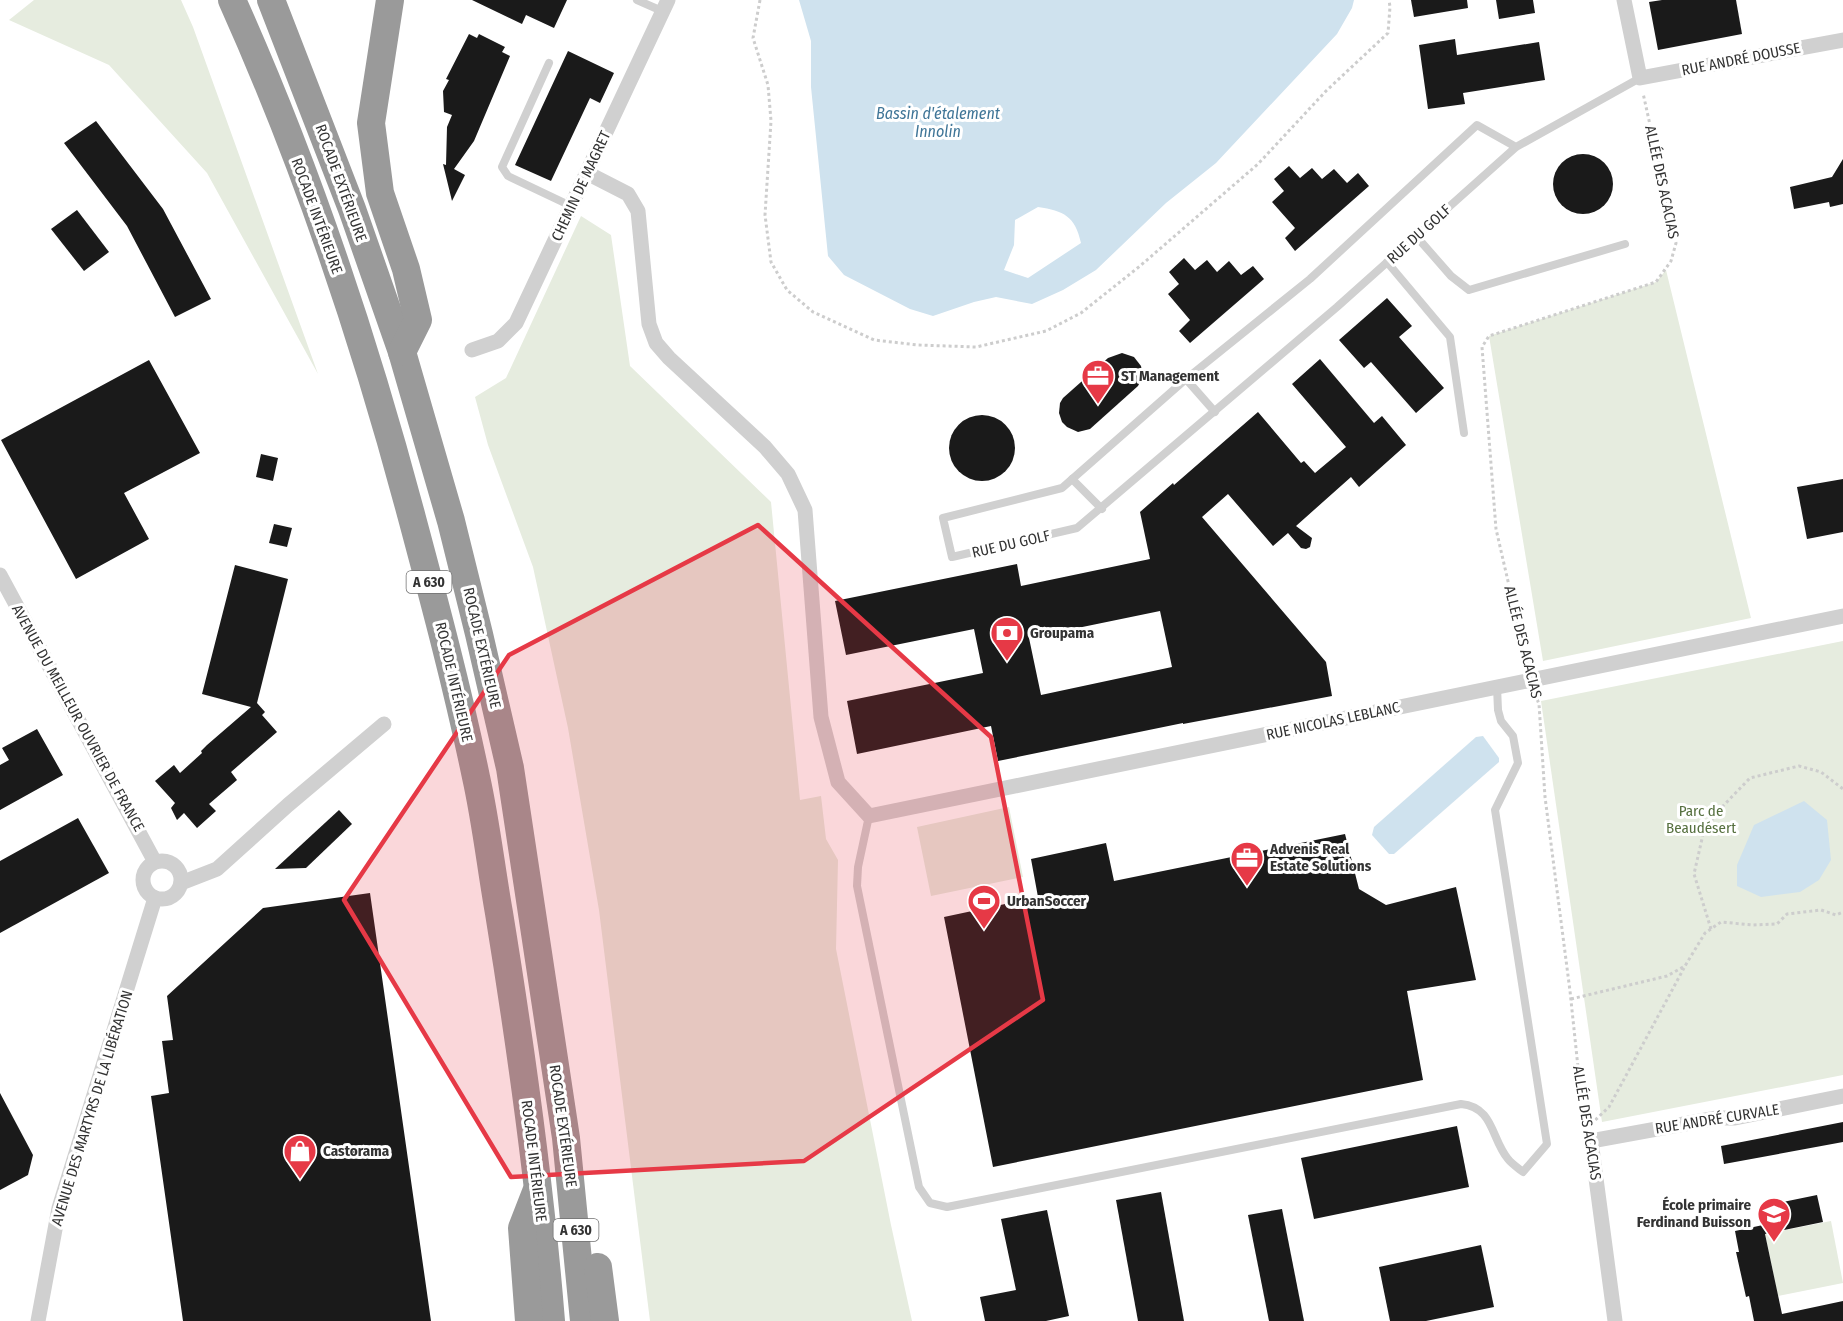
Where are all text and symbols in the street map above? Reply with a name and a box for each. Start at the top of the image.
street label: RUE ANDRÉ DOUSSE [1680,39,1802,79]
water label: Bassin d'étalement Innolin [876,104,1001,141]
street label: ROCADE EXTÉRIEURE [311,122,371,244]
street label: ALLÉE DES ACACIAS [1641,124,1683,240]
street label: CHEMIN DE MAGRET [548,128,614,244]
street label: ROCADE INTÉRIEURE [288,155,346,277]
street label: RUE DU GOLF [1383,200,1455,267]
office icon: ST Management [1080,358,1116,405]
place label: ST Management [1121,367,1220,385]
street label: RUE DU GOLF [970,526,1052,562]
road number: A 630 [406,571,452,593]
street label: ALLÉE DES ACACIAS [1500,584,1546,700]
street label: ROCADE EXTÉRIEURE [459,586,505,710]
street label: AVENUE DU MEILLEUR OUVRIER DE FRANCE [8,601,148,835]
bank icon: Groupama [989,615,1025,662]
street label: ROCADE INTÉRIEURE [431,620,477,744]
place label: Groupama [1030,624,1095,642]
street label: RUE NICOLAS LEBLANC [1265,698,1402,744]
park label: Parc de Beaudésert [1666,802,1736,837]
office icon: Advenis Real Estate Solutions [1229,840,1265,887]
place label: Advenis Real Estate Solutions [1269,840,1372,875]
sports icon: UrbanSoccer [966,883,1002,930]
place label: UrbanSoccer [1007,892,1087,910]
street label: AVENUE DES MARTYRS DE LA LIBÉRATION [48,988,136,1228]
street label: ROCADE EXTÉRIEURE [545,1063,581,1189]
street label: ALLÉE DES ACACIAS [1569,1065,1605,1181]
street label: ROCADE INTÉRIEURE [518,1099,550,1223]
street label: RUE ANDRÉ CURVALE [1654,1100,1780,1138]
shop icon: Castorama [282,1133,318,1180]
place label: Castorama [323,1142,390,1160]
place label: École primaire Ferdinand Buisson [1637,1196,1751,1231]
school or university icon: École primaire Ferdinand Buisson [1756,1196,1792,1243]
road number: A 630 [554,1219,598,1241]

